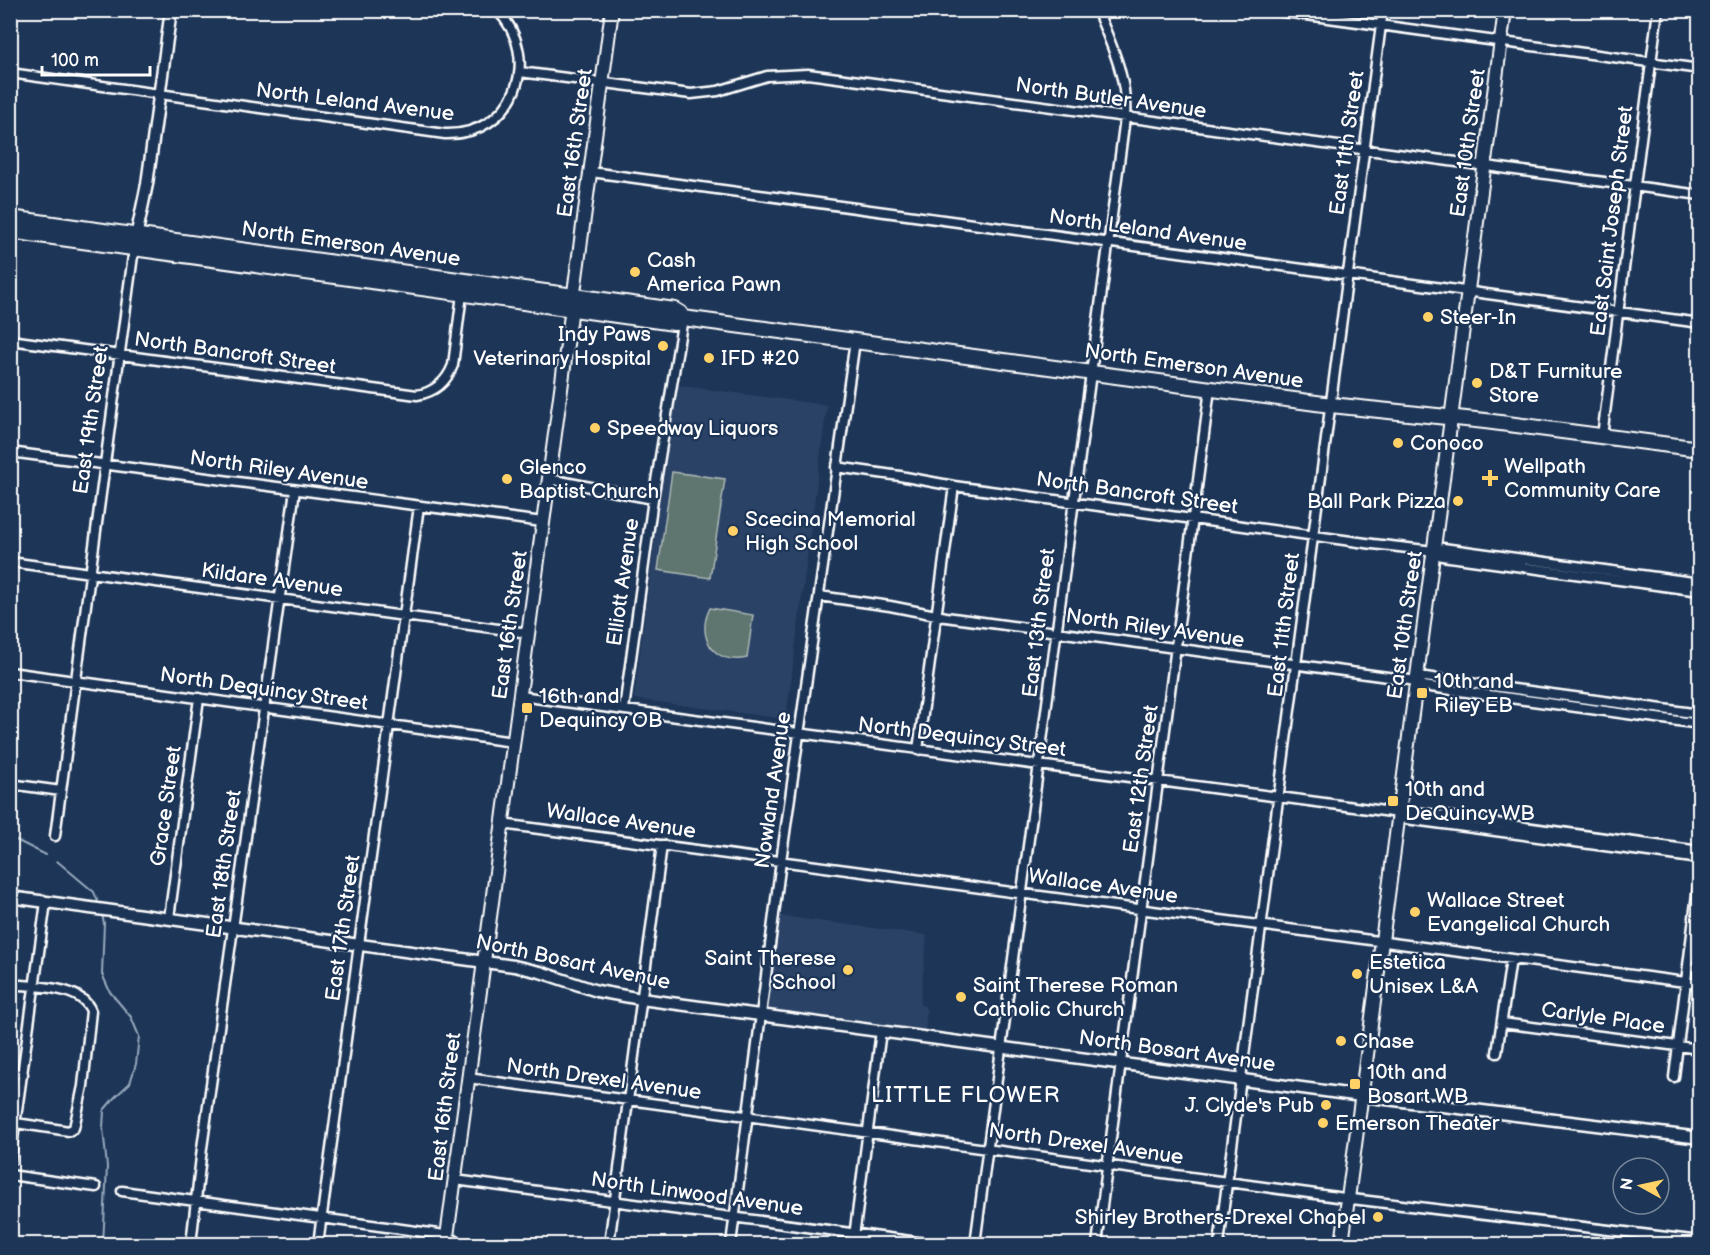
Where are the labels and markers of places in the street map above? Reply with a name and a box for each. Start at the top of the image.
place label: Cash America Pawn [647,248,781,297]
marker: Cash America Pawn [628,265,642,279]
place label: Steer-In [1440,305,1516,330]
marker: Steer-In [1421,310,1435,324]
place label: Indy Paws Veterinary Hospital [473,322,651,371]
marker: Indy Paws Veterinary Hospital [656,339,670,353]
place label: IFD #20 [721,346,799,371]
marker: IFD #20 [702,351,716,365]
place label: D&T Furniture Store [1489,359,1623,408]
marker: D&T Furniture Store [1470,376,1484,390]
place label: Speedway Liquors [607,416,779,441]
marker: Speedway Liquors [588,421,602,435]
place label: Conoco [1410,431,1484,456]
marker: Conoco [1391,436,1405,450]
place label: Wellpath Community Care [1504,454,1661,503]
place label: Glenco Baptist Church [519,455,659,504]
marker: Wellpath Community Care [1481,469,1499,487]
marker: Glenco Baptist Church [500,472,514,486]
place label: Ball Park Pizza [1307,489,1446,514]
marker: Ball Park Pizza [1451,494,1465,508]
place label: Scecina Memorial High School [745,507,916,556]
marker: Scecina Memorial High School [726,524,740,538]
place label: 10th and Riley EB [1434,669,1514,718]
place label: 16th and Dequincy OB [539,684,662,733]
marker: 10th and Riley EB [1415,686,1429,700]
marker: 16th and Dequincy OB [520,701,534,715]
place label: 10th and DeQuincy WB [1405,777,1535,826]
marker: 10th and DeQuincy WB [1386,794,1400,808]
place label: Wallace Street Evangelical Church [1427,888,1610,937]
marker: Wallace Street Evangelical Church [1408,905,1422,919]
place label: Saint Therese School [705,946,836,995]
place label: Estetica Unisex L&A [1369,950,1478,999]
marker: Saint Therese School [841,963,855,977]
marker: Estetica Unisex L&A [1350,967,1364,981]
place label: Saint Therese Roman Catholic Church [973,973,1178,1022]
marker: Saint Therese Roman Catholic Church [954,990,968,1004]
place label: Chase [1353,1029,1414,1054]
marker: Chase [1334,1034,1348,1048]
place label: 10th and Bosart WB [1367,1060,1468,1109]
marker: 10th and Bosart WB [1348,1077,1362,1091]
place label: J. Clyde's Pub [1185,1093,1314,1118]
marker: J. Clyde's Pub [1319,1098,1333,1112]
place label: Emerson Theater [1335,1111,1500,1136]
marker: Emerson Theater [1316,1116,1330,1130]
place label: Shirley Brothers-Drexel Chapel [1075,1205,1366,1230]
marker: Shirley Brothers-Drexel Chapel [1371,1210,1385,1224]

